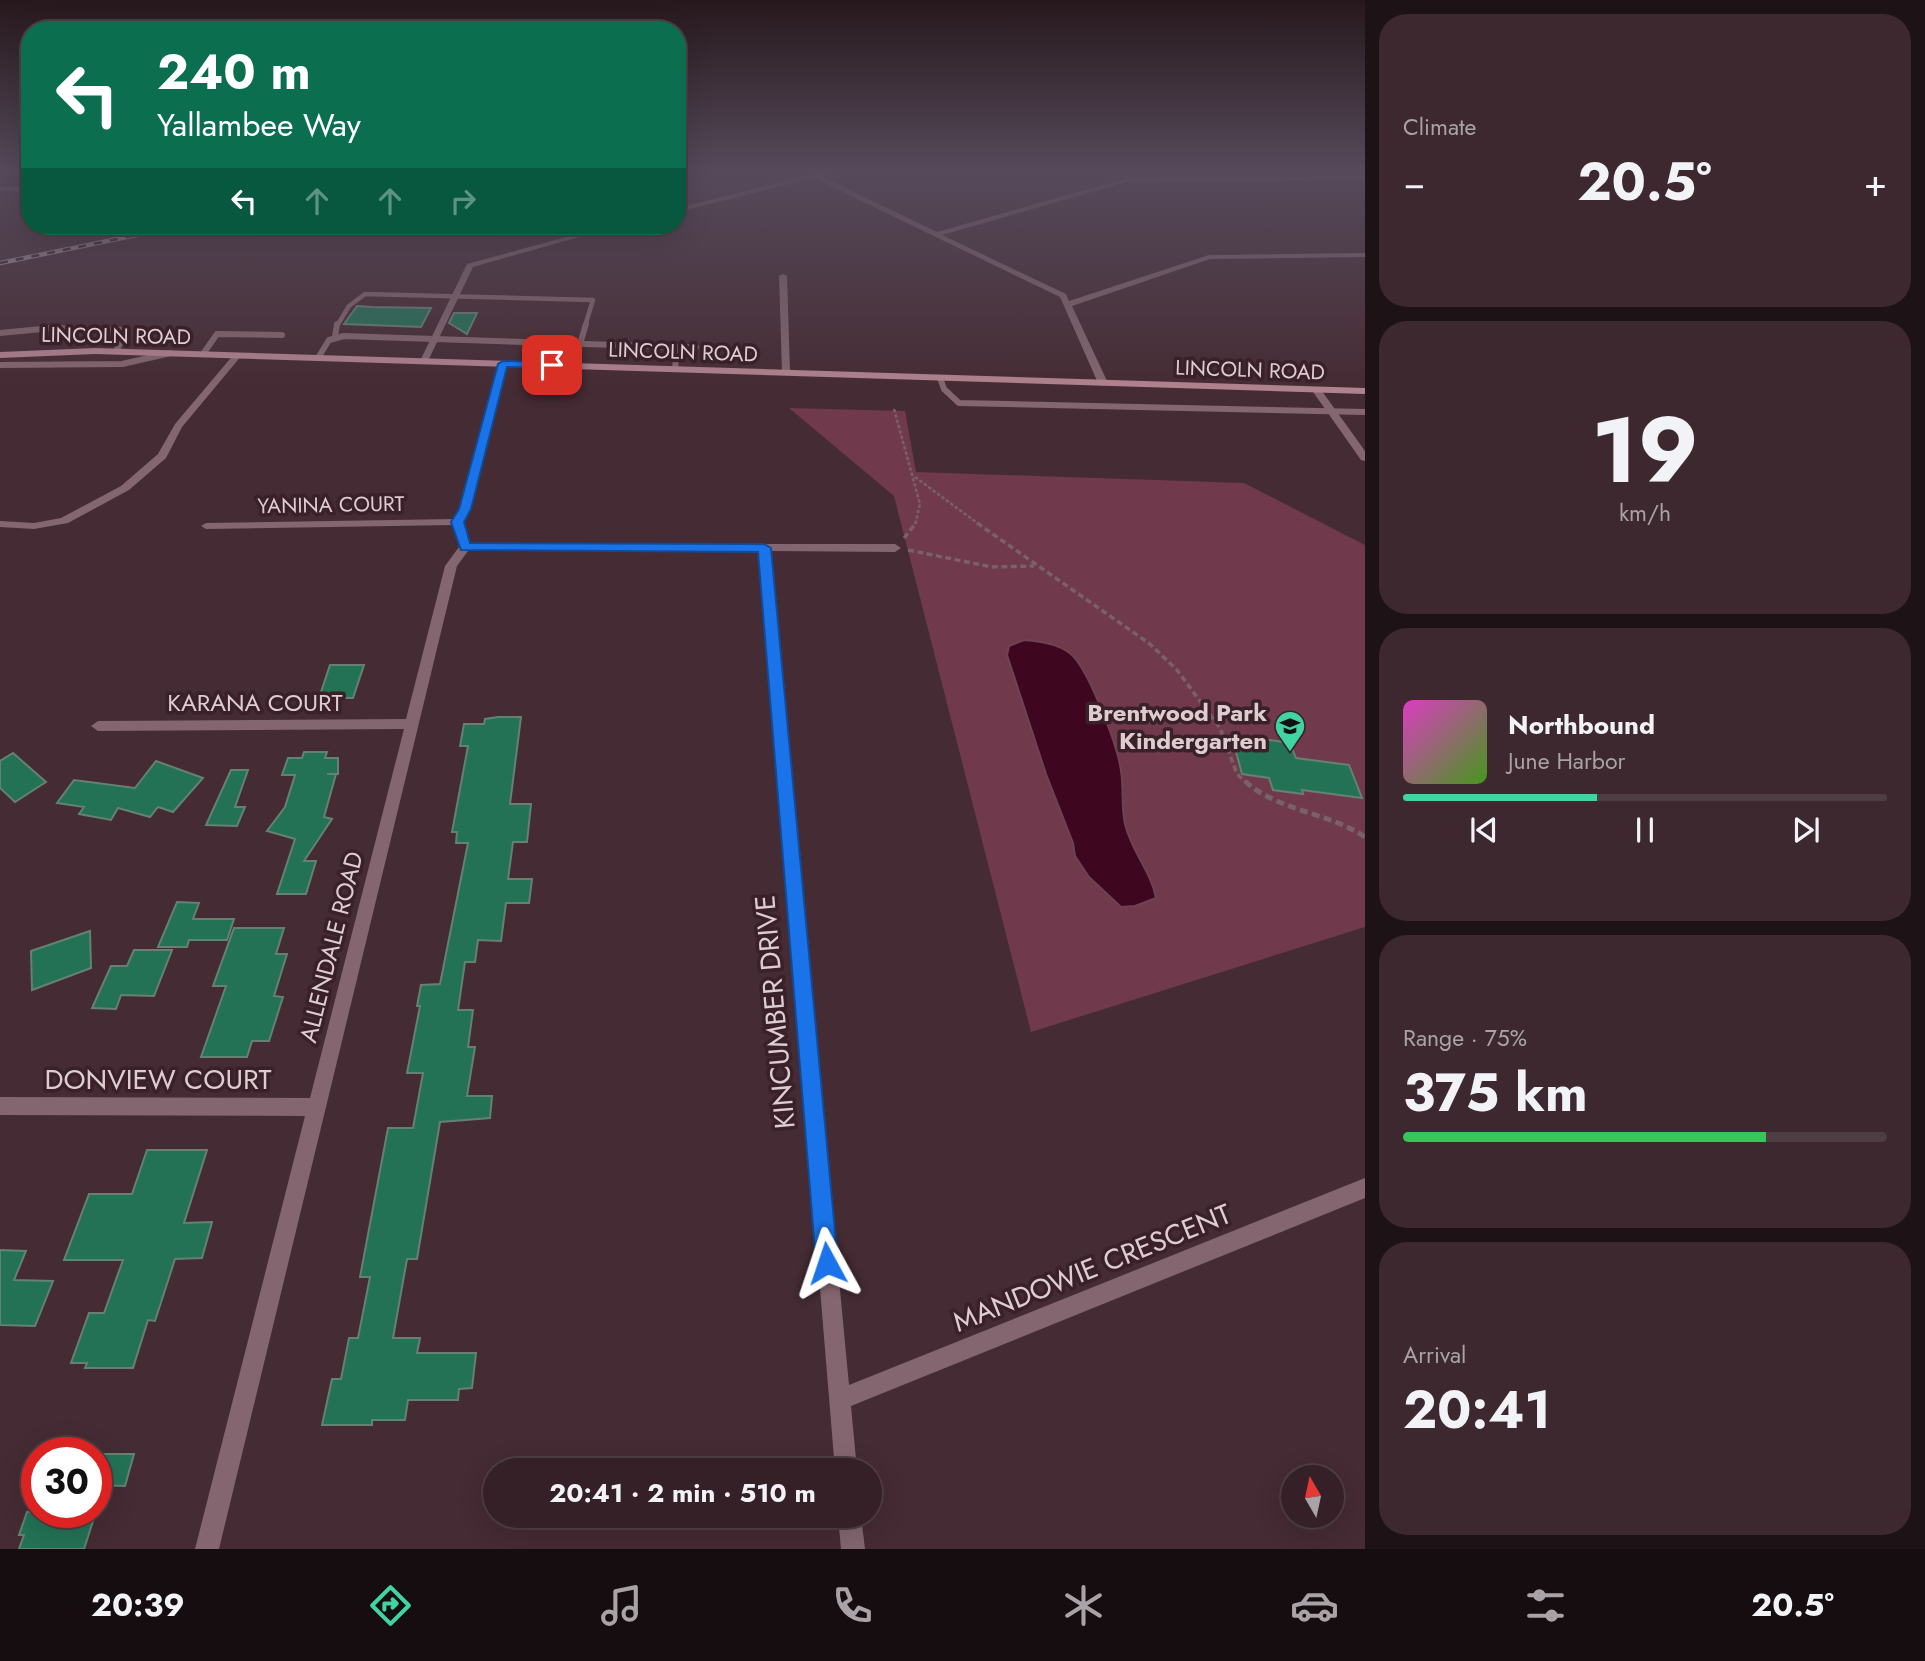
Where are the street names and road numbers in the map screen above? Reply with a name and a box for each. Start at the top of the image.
street label: LINCOLN ROAD [41,320,191,352]
street label: LINCOLN ROAD [608,334,758,370]
street label: LINCOLN ROAD [1175,352,1325,388]
street label: YANINA COURT [257,489,405,521]
street label: KARANA COURT [167,685,343,720]
street label: ALLENDALE ROAD [290,848,372,1046]
street label: KINCUMBER DRIVE [744,893,806,1131]
street label: DONVIEW COURT [44,1059,272,1100]
street label: MANDOWIE CRESCENT [947,1193,1237,1343]

